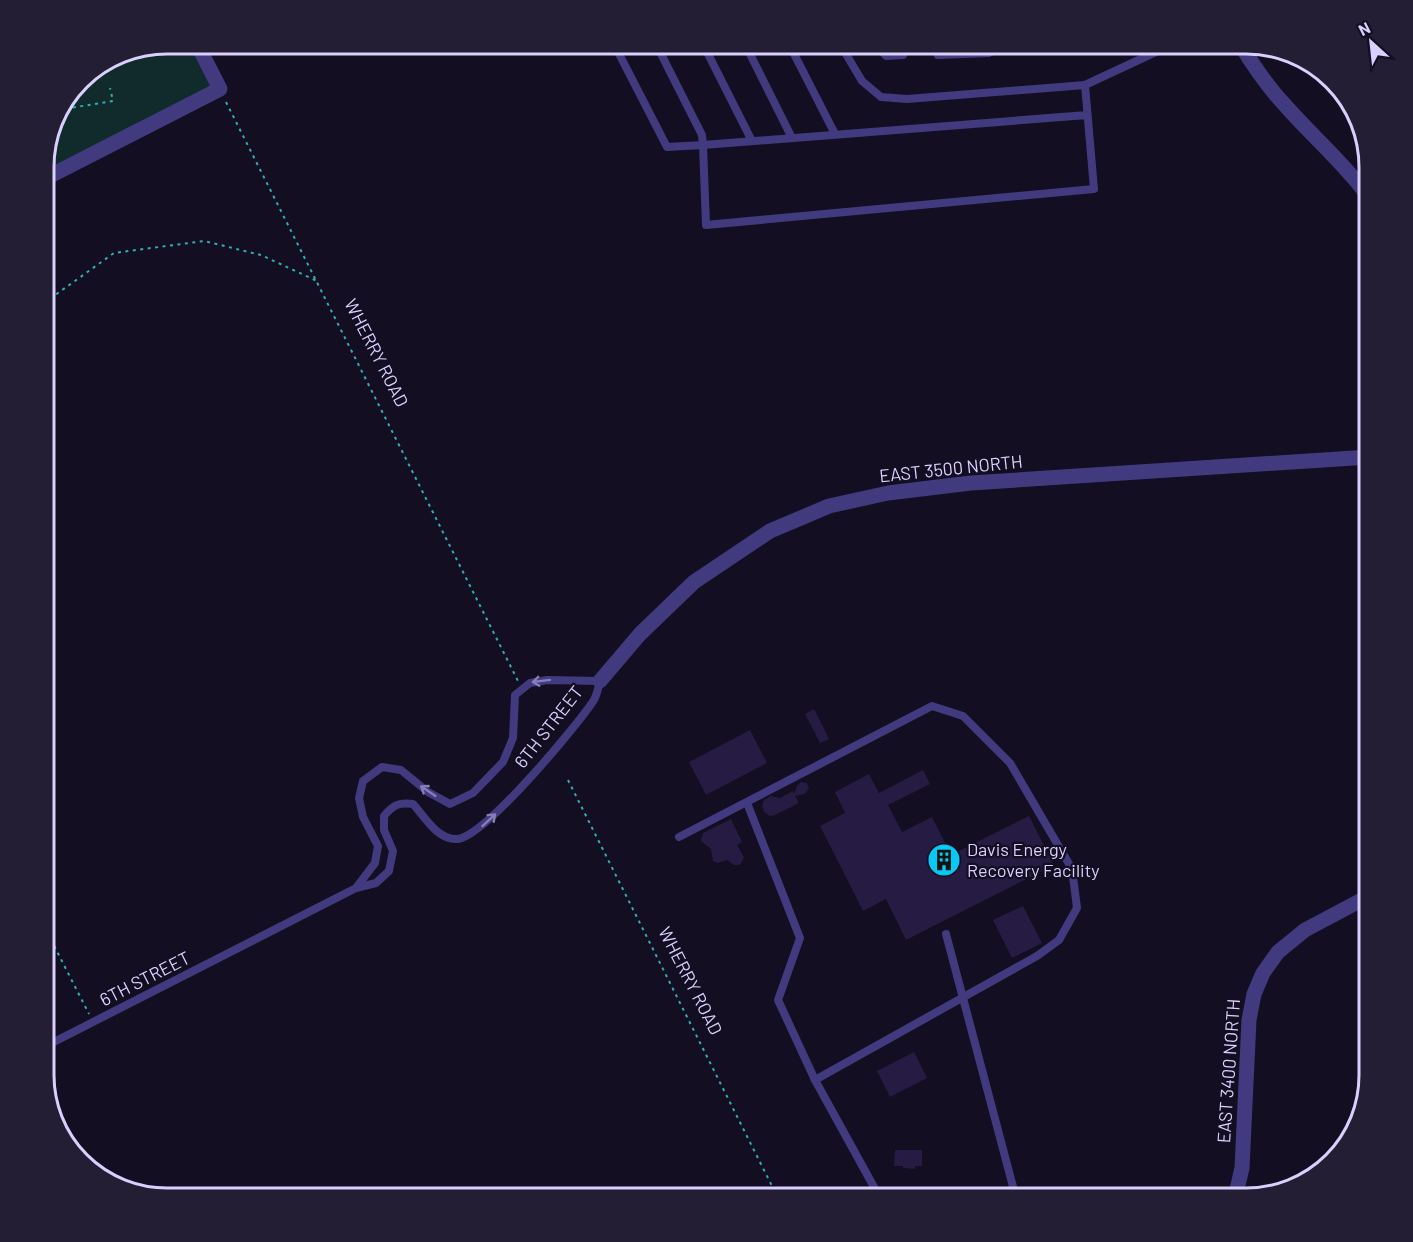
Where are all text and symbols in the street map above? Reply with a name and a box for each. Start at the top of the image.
north arrow [1341,12,1401,72]
text: N [1355,17,1373,39]
street label: WHERRY ROAD [340,295,414,410]
street label: EAST 3500 NORTH [878,450,1024,486]
one-way arrow [532,676,552,687]
street label: 6TH STREET [509,681,587,772]
one-way arrow [419,784,436,797]
one-way arrow [482,813,497,827]
place label: Davis Energy Recovery Facility [967,838,1099,881]
building icon: Davis Energy Recovery Facility [926,842,962,878]
street label: WHERRY ROAD [654,923,728,1038]
street label: 6TH STREET [96,946,193,1010]
street label: EAST 3400 NORTH [1212,998,1244,1144]

